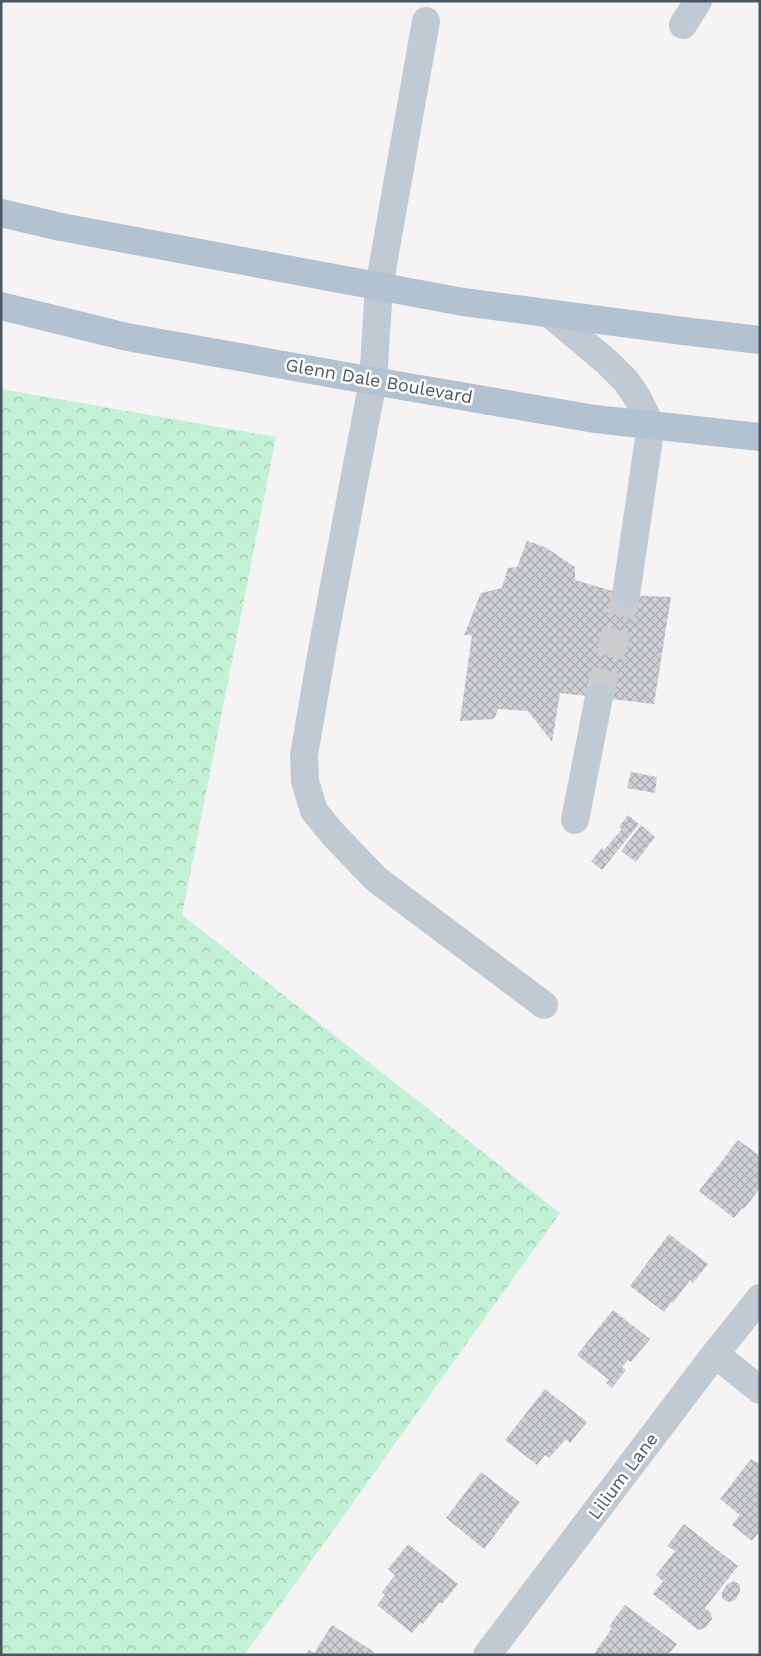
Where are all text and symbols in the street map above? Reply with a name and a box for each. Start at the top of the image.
street label: Glenn Dale Boulevard [284,354,474,407]
street label: Lilium Lane [583,1428,662,1523]

